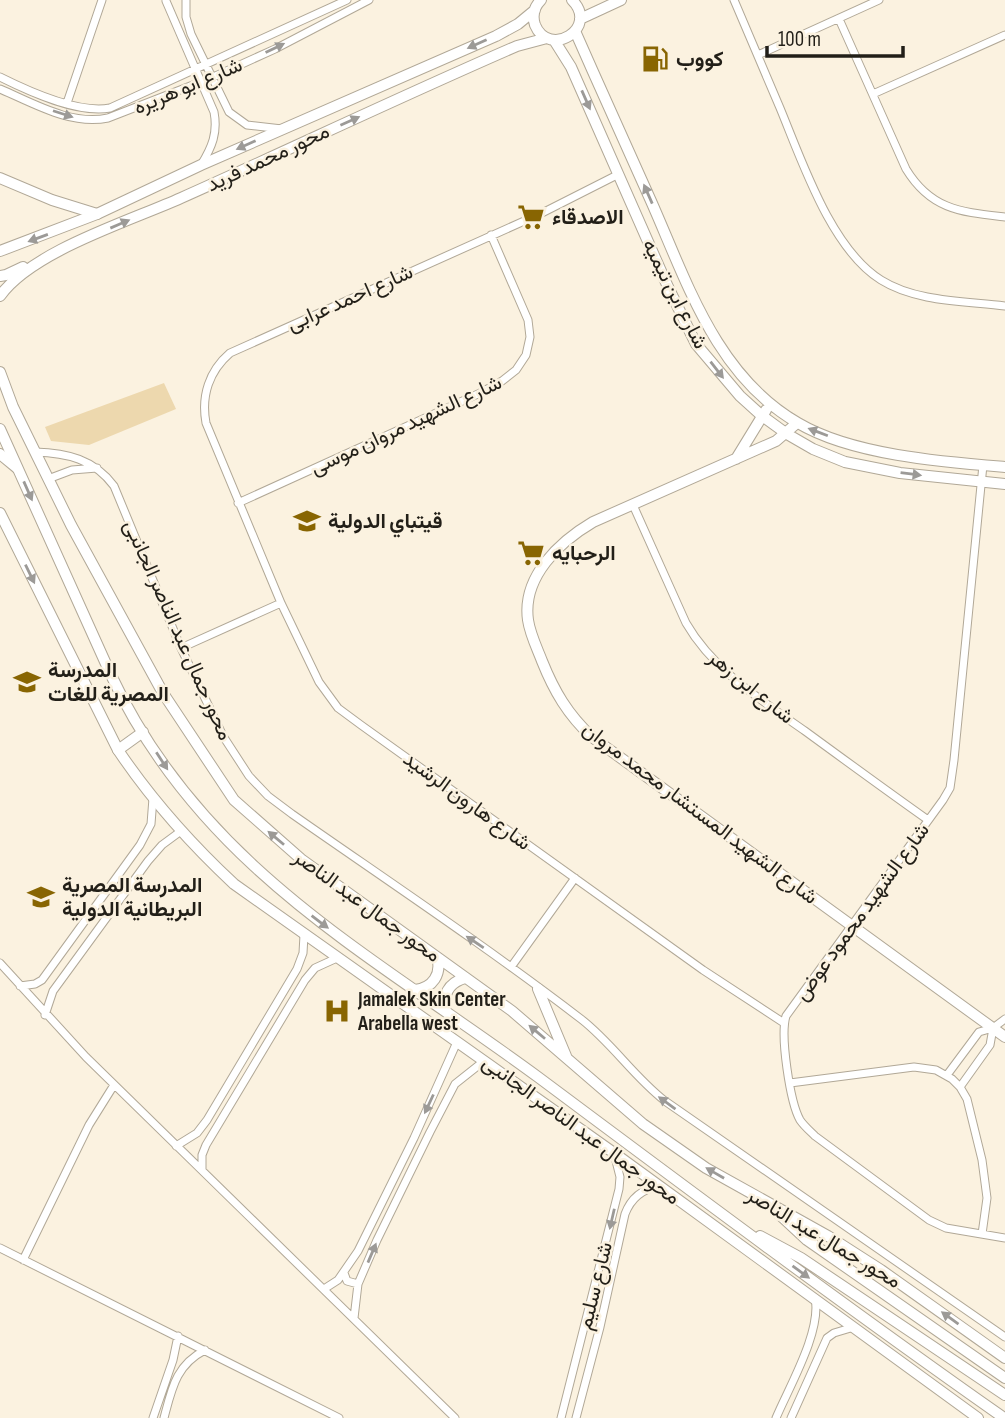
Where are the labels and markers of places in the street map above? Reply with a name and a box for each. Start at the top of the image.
fuel station icon: كووب [640,44,670,74]
place label: كووب [676,47,724,72]
supermarket icon: الاصدقاء [516,202,546,232]
place label: الاصدقاء [552,205,624,230]
school or university icon: قيتباي الدولية [292,506,322,536]
place label: قيتباي الدولية [328,509,442,538]
supermarket icon: الرحبايه [516,538,546,568]
place label: الرحبايه [552,541,616,566]
place label: المدرسة المصرية للغات [48,658,169,707]
school or university icon: المدرسة المصرية للغات [12,667,42,697]
place label: المدرسة المصرية البريطانية الدولية [62,873,202,922]
school or university icon: المدرسة المصرية البريطانية الدولية [26,882,56,912]
place label: Jamalek Skin Center Arabella west [357,987,506,1036]
hospital icon: Jamalek Skin Center Arabella west [322,996,352,1026]

